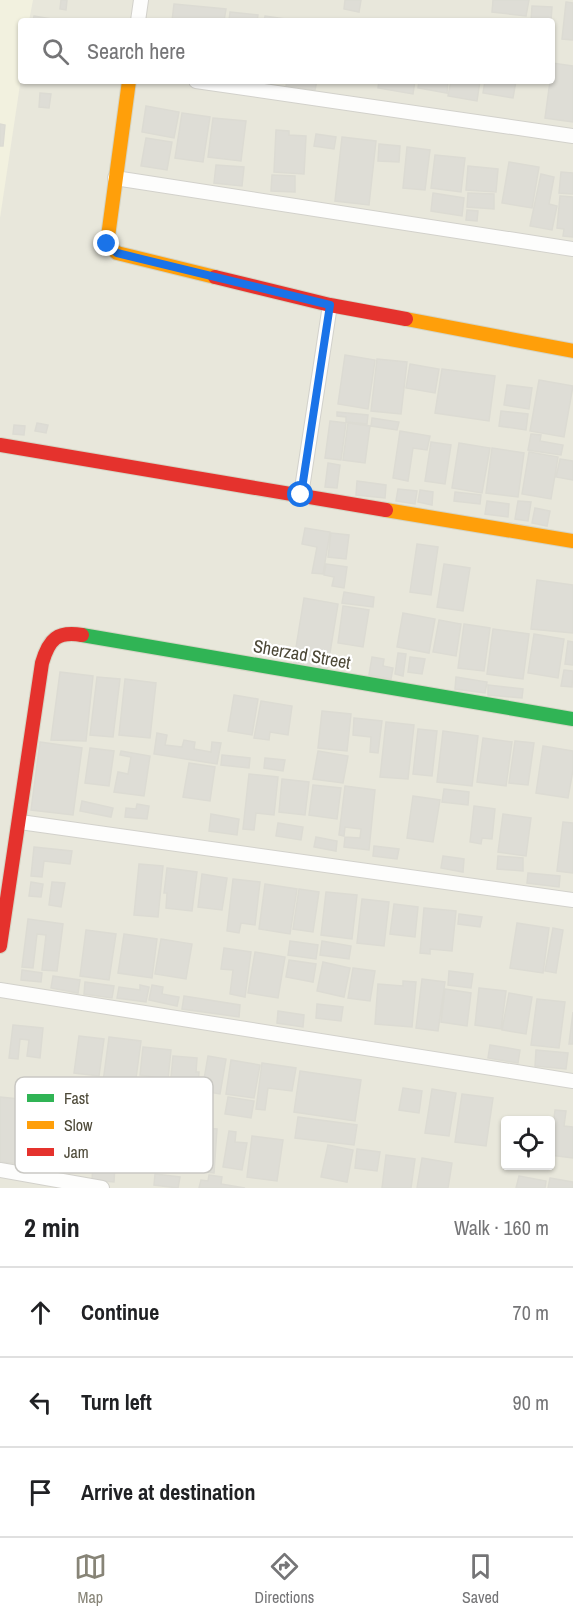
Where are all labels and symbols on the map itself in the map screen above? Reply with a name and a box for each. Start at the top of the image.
route end [93,230,119,256]
route start [287,481,313,507]
street label: Sherzad Street [251,633,353,675]
legend [15,1077,213,1173]
text: Fast [64,1087,89,1109]
text: Slow [64,1114,93,1136]
text: Jam [64,1141,89,1163]

